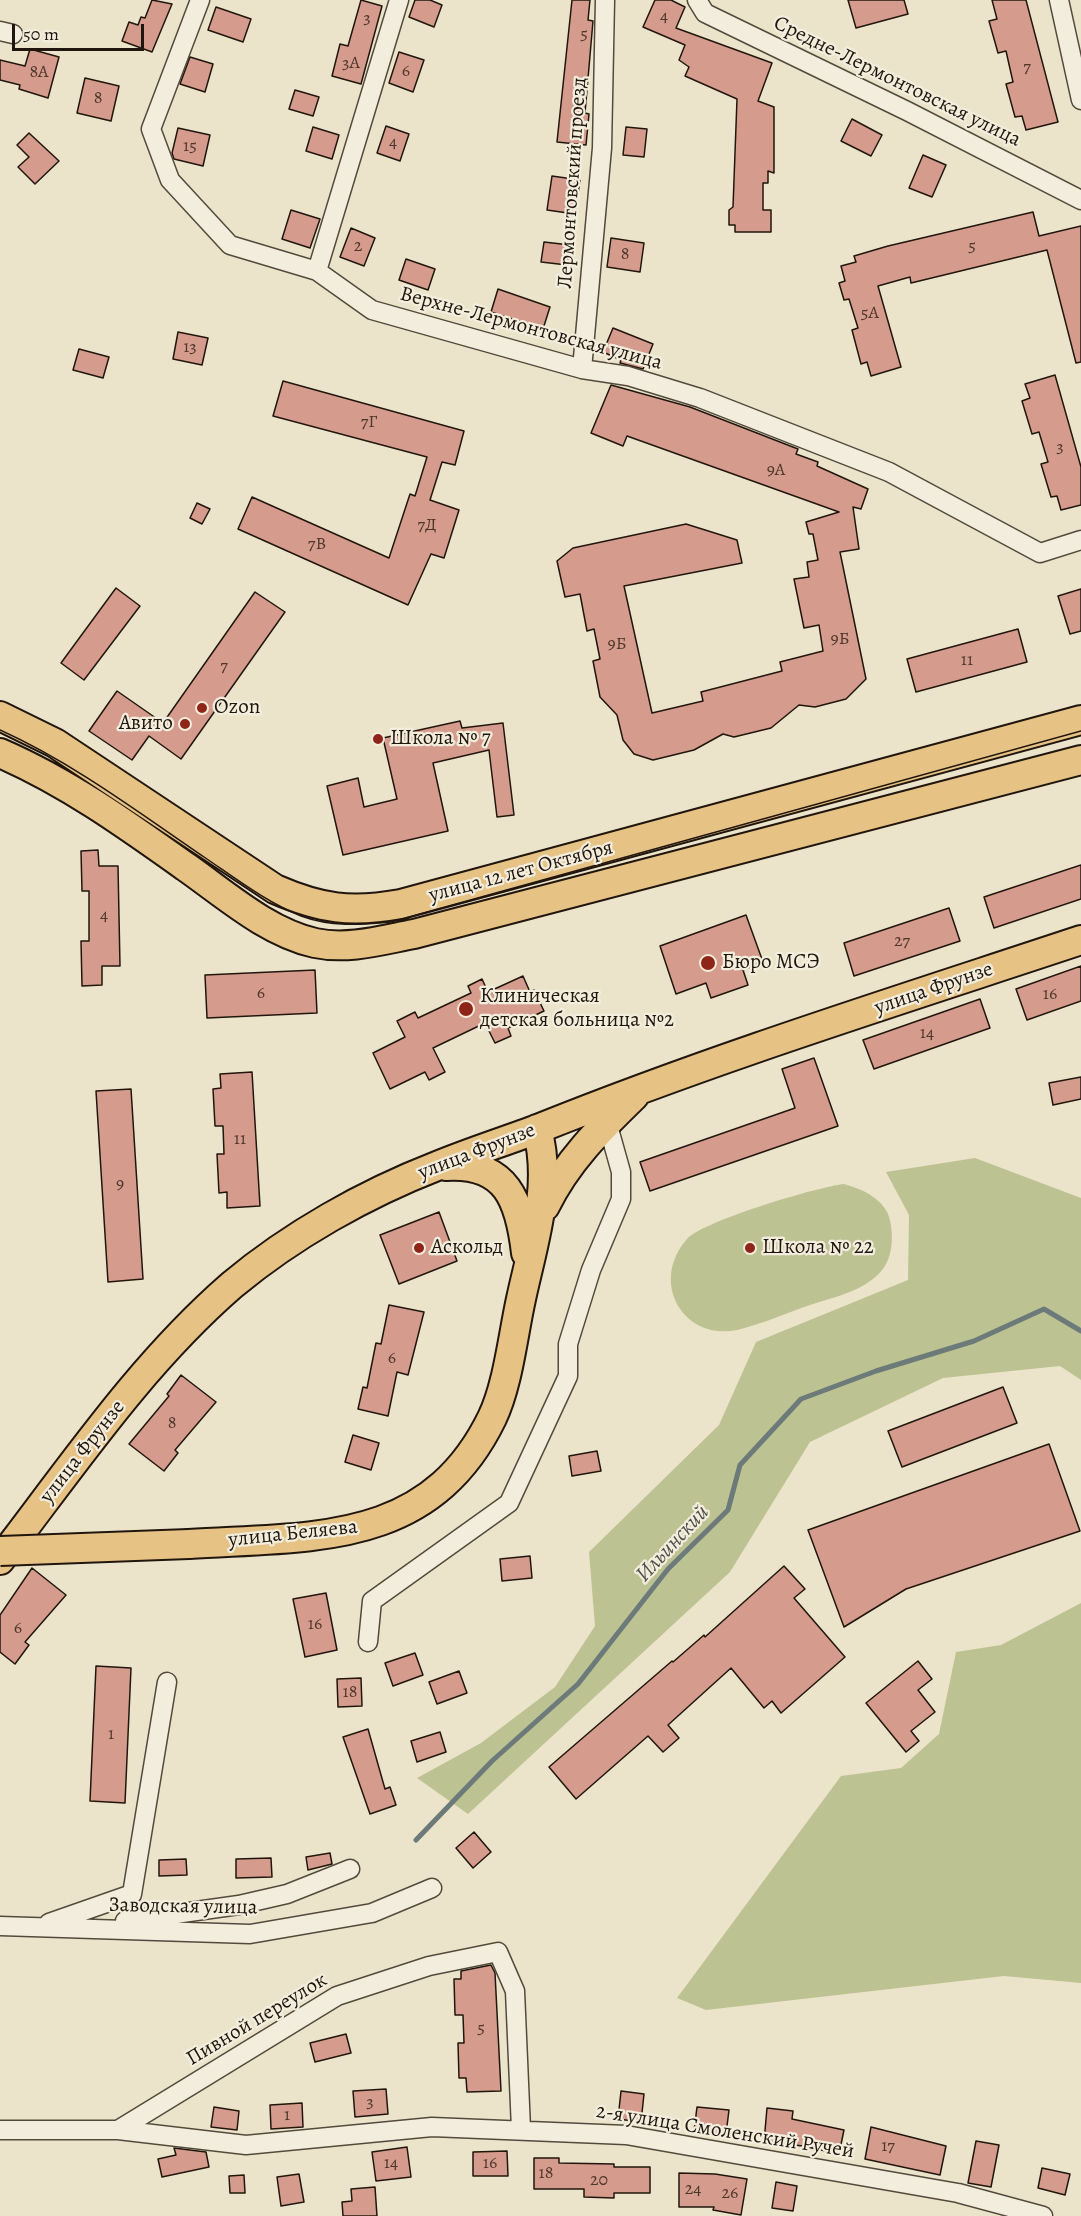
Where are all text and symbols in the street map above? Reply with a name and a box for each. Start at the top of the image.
house number: 4 [660,6,668,28]
house number: 3 [363,8,371,30]
street label: Средне-Лермонтовская улица [769,11,1025,153]
scale bar [15,12,147,50]
text: 50 m [23,22,59,46]
house number: 5 [580,24,588,46]
house number: 3А [342,53,360,75]
house number: 7 [1023,57,1031,79]
house number: 6 [402,61,410,83]
house number: 8А [29,62,49,84]
street label: Лермонтовский проезд [553,76,593,290]
house number: 8 [94,88,102,110]
house number: 4 [389,132,397,154]
house number: 15 [183,136,197,158]
house number: 2 [354,236,362,258]
house number: 5 [968,236,976,258]
house number: 8 [621,244,629,266]
street label: Верхне-Лермонтовская улица [397,282,665,376]
house number: 5А [861,303,879,325]
house number: 13 [183,337,197,359]
house number: 7Г [361,412,377,434]
house number: 3 [1056,437,1064,459]
house number: 9А [767,460,785,482]
house number: 7Д [417,515,437,537]
house number: 7В [308,534,326,556]
house number: 9Б [831,629,849,651]
house number: 9Б [608,634,626,656]
house number: 11 [961,650,973,672]
house number: 7 [220,656,228,678]
place label: Ozon [214,695,260,721]
marker: Ozon [195,701,209,715]
place label: Авито [119,711,173,737]
marker: Авито [178,717,192,731]
place label: Школа № 7 [390,726,491,752]
marker: Школа № 7 [371,732,385,746]
street label: улица 12 лет Октября [426,835,616,909]
house number: 4 [100,905,108,927]
house number: 27 [894,931,910,953]
place label: Бюро МСЭ [722,950,819,976]
marker: Бюро МСЭ [699,954,717,972]
street label: улица Фрунзе [871,957,997,1021]
house number: 6 [257,983,265,1005]
place label: Клиническая детская больница №2 [480,984,674,1034]
house number: 16 [1043,984,1057,1006]
marker: Клиническая детская больница №2 [457,1000,475,1018]
house number: 14 [920,1023,934,1045]
street label: улица Фрунзе [415,1118,539,1186]
house number: 11 [234,1129,246,1151]
house number: 9 [116,1174,124,1196]
place label: Аскольд [431,1235,503,1261]
place label: Школа № 22 [762,1235,874,1261]
marker: Аскольд [412,1241,426,1255]
marker: Школа № 22 [743,1241,757,1255]
house number: 6 [388,1348,396,1370]
street label: улица Фрунзе [35,1396,131,1508]
house number: 8 [168,1413,176,1435]
water label: Ильинский [631,1500,715,1588]
street label: улица Беляева [227,1515,359,1553]
house number: 16 [308,1614,322,1636]
house number: 6 [14,1618,22,1640]
house number: 18 [343,1682,357,1704]
house number: 1 [108,1724,114,1746]
street label: Заводская улица [108,1893,258,1921]
street label: Пивной переулок [182,1968,332,2072]
house number: 5 [477,2018,485,2040]
house number: 3 [366,2092,374,2114]
street label: 2-я улица Смоленский Ручей [594,2099,856,2165]
house number: 1 [284,2105,290,2127]
house number: 17 [881,2136,895,2158]
house number: 14 [384,2153,398,2175]
house number: 16 [483,2153,497,2175]
house number: 18 [539,2163,553,2185]
house number: 20 [590,2170,608,2192]
house number: 24 [685,2179,701,2201]
house number: 26 [722,2183,738,2205]

